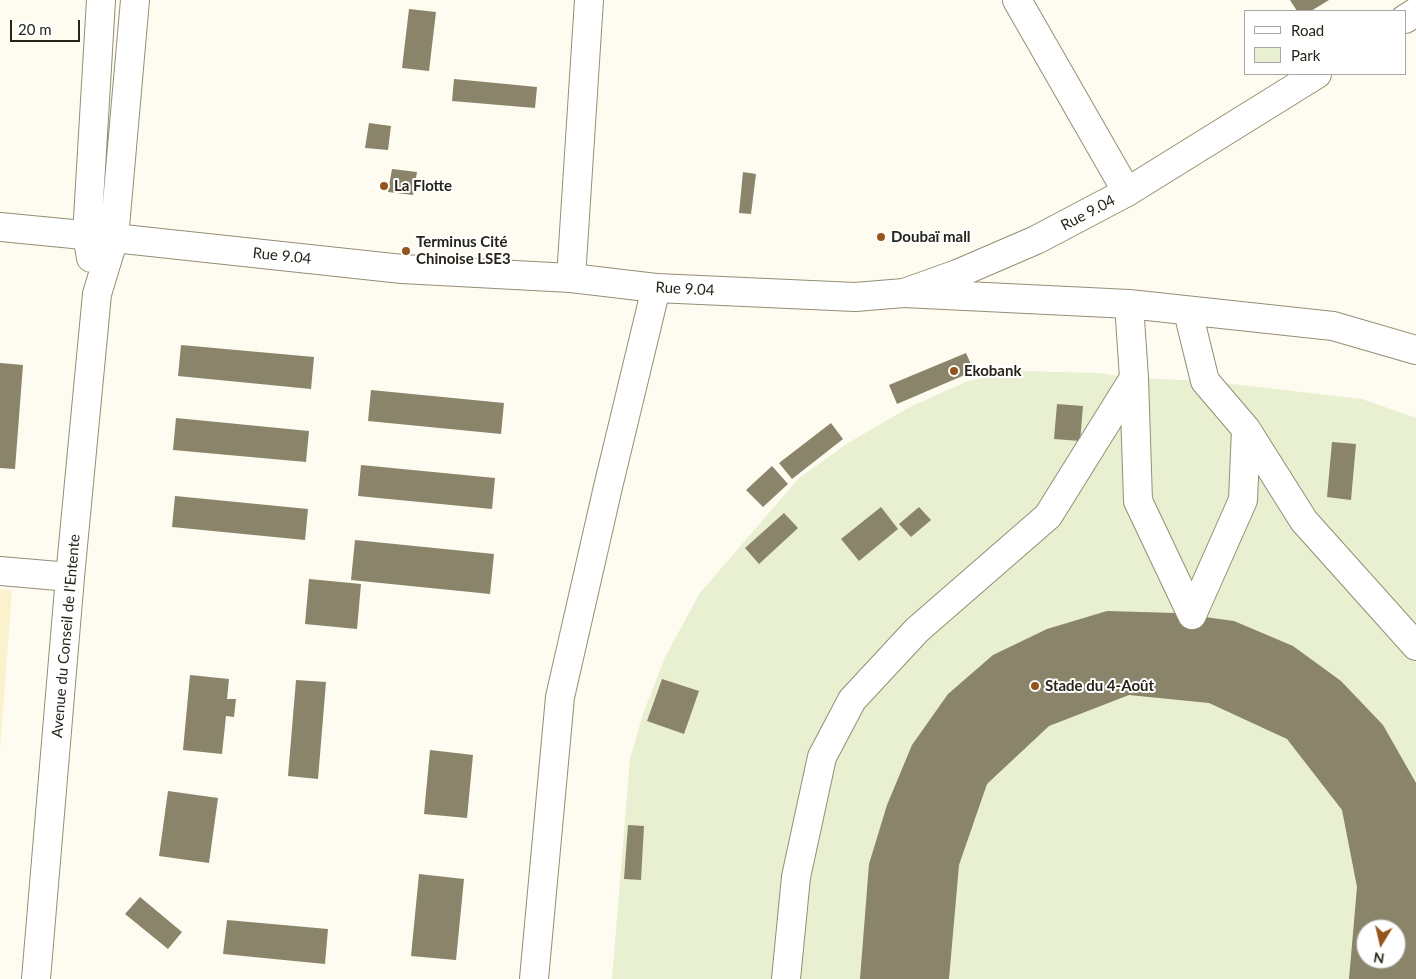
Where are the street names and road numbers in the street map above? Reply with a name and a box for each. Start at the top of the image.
street label: Rue 9.04 [1058,191,1118,235]
street label: Rue 9.04 [252,244,312,268]
street label: Rue 9.04 [655,278,715,300]
street label: Avenue du Conseil de l'Entente [48,533,84,739]

